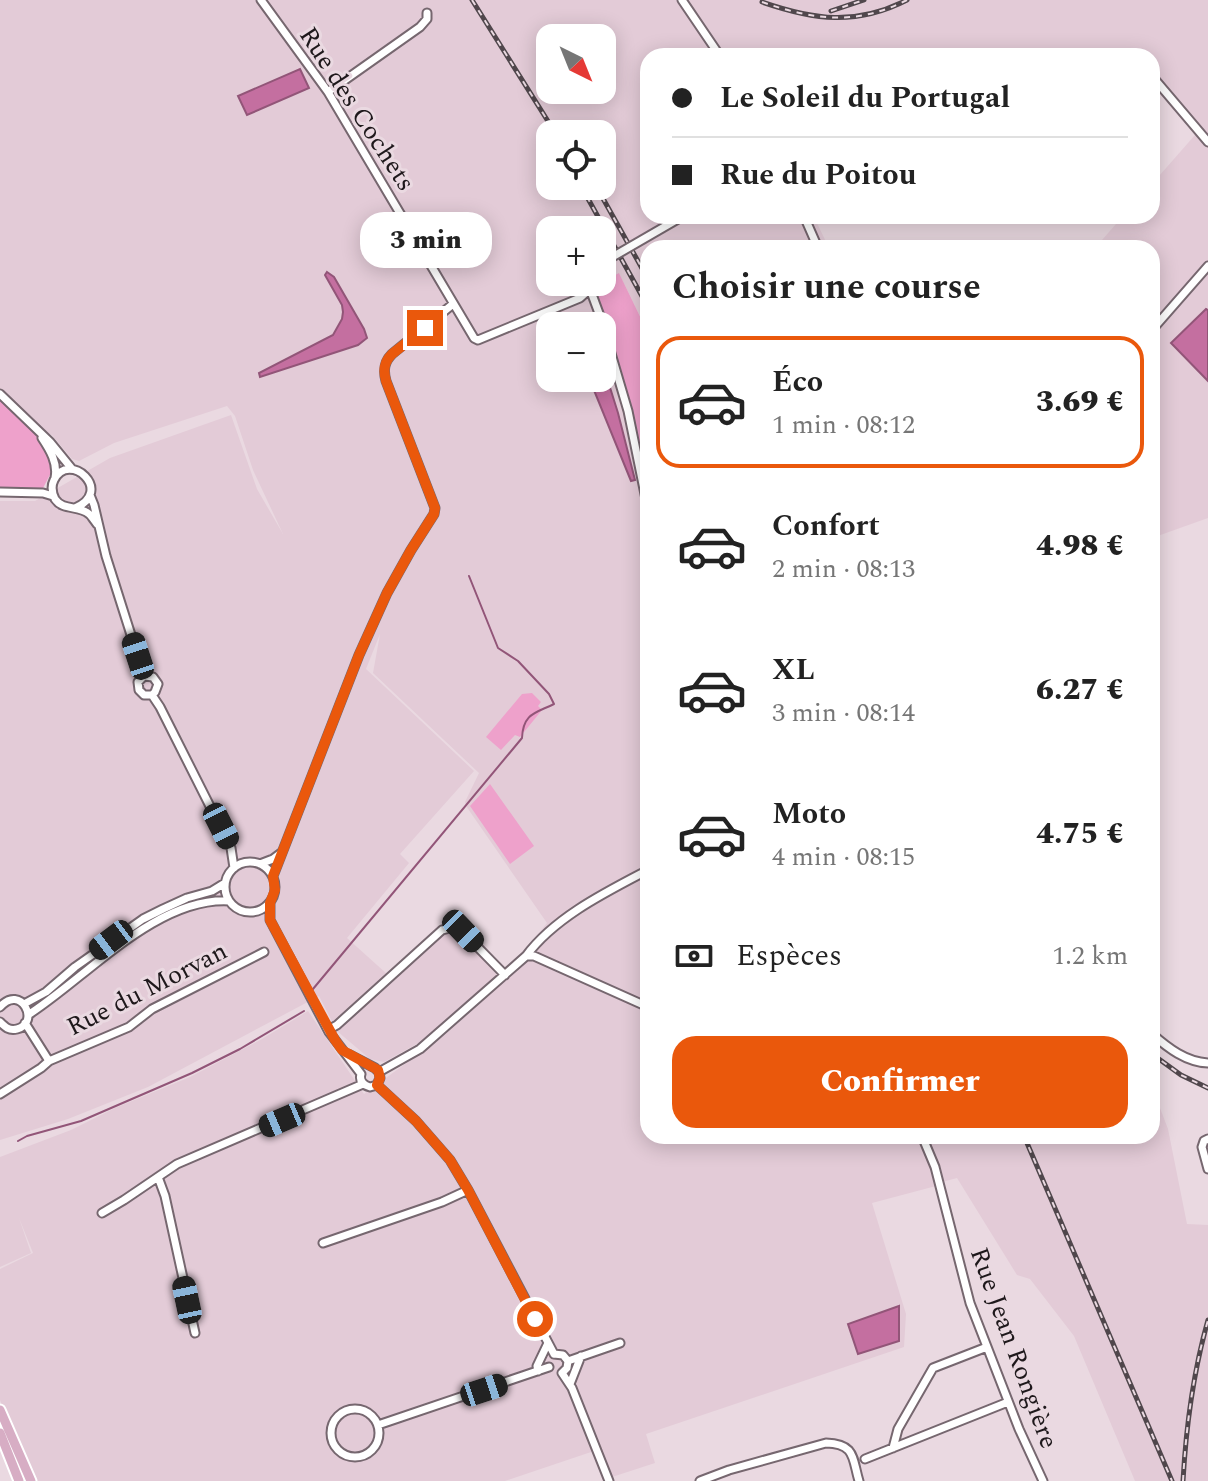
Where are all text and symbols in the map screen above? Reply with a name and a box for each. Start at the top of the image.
street label: Rue des Cochets [289,19,425,199]
north arrow [536,24,616,104]
map controls [536,24,616,392]
text: Le Soleil du Portugal [720,75,1010,121]
button: locate [536,120,616,200]
text: Rue du Poitou [720,152,916,198]
callout: 3 min [359,212,491,268]
button: + [536,216,616,296]
text: 3 min [390,220,462,260]
text: Choisir une course [672,260,981,315]
route end [407,310,443,346]
button: − [536,312,616,392]
text: Éco [772,359,823,405]
icon: car [676,366,748,438]
text: 3.69 € [1036,379,1124,425]
text: 1 min · 08:12 [772,405,915,445]
text: Confort [772,503,880,549]
icon: car [676,510,748,582]
text: 4.98 € [1036,523,1124,569]
text: 2 min · 08:13 [772,549,915,589]
car [119,629,157,683]
text: XL [772,647,815,693]
icon: car [676,654,748,726]
text: 6.27 € [1036,667,1124,713]
text: 3 min · 08:14 [772,693,915,733]
text: Moto [772,791,846,837]
icon: car [676,798,748,870]
car [199,799,243,853]
text: 4.75 € [1036,811,1124,857]
text: 4 min · 08:15 [772,837,915,877]
car [438,905,488,957]
car [85,916,137,964]
street label: Rue du Morvan [59,931,235,1047]
text: Espèces [736,933,842,979]
icon: cash [672,934,716,978]
text: 1.2 km [1052,936,1128,976]
button: Confirmer [672,1036,1128,1128]
car [255,1100,309,1140]
street label: Rue Jean Rongière [959,1242,1069,1454]
car [170,1274,204,1326]
route start [517,1301,553,1337]
car [457,1371,511,1409]

